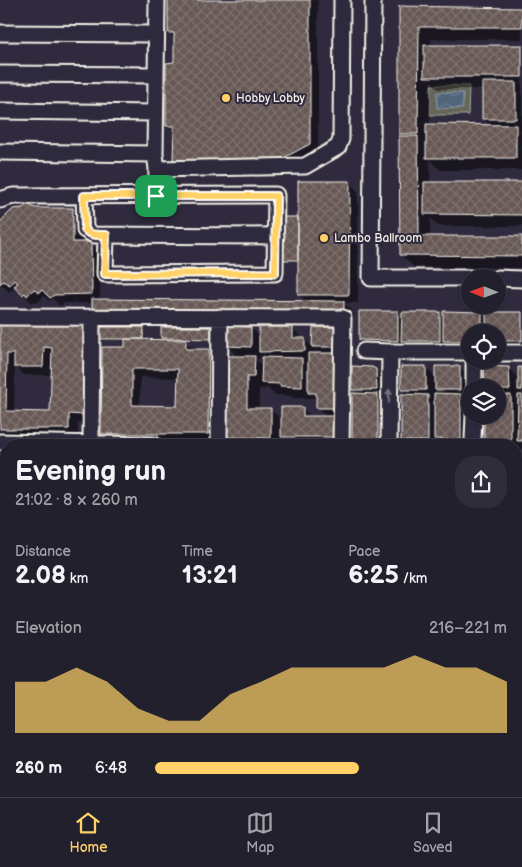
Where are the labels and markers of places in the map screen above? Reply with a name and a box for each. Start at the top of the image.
place label: Hobby Lobby [236,91,306,106]
marker: Hobby Lobby [220,92,232,104]
pin [135,175,177,217]
place label: Lambo Ballroom [334,231,422,246]
marker: Lambo Ballroom [318,232,330,244]

